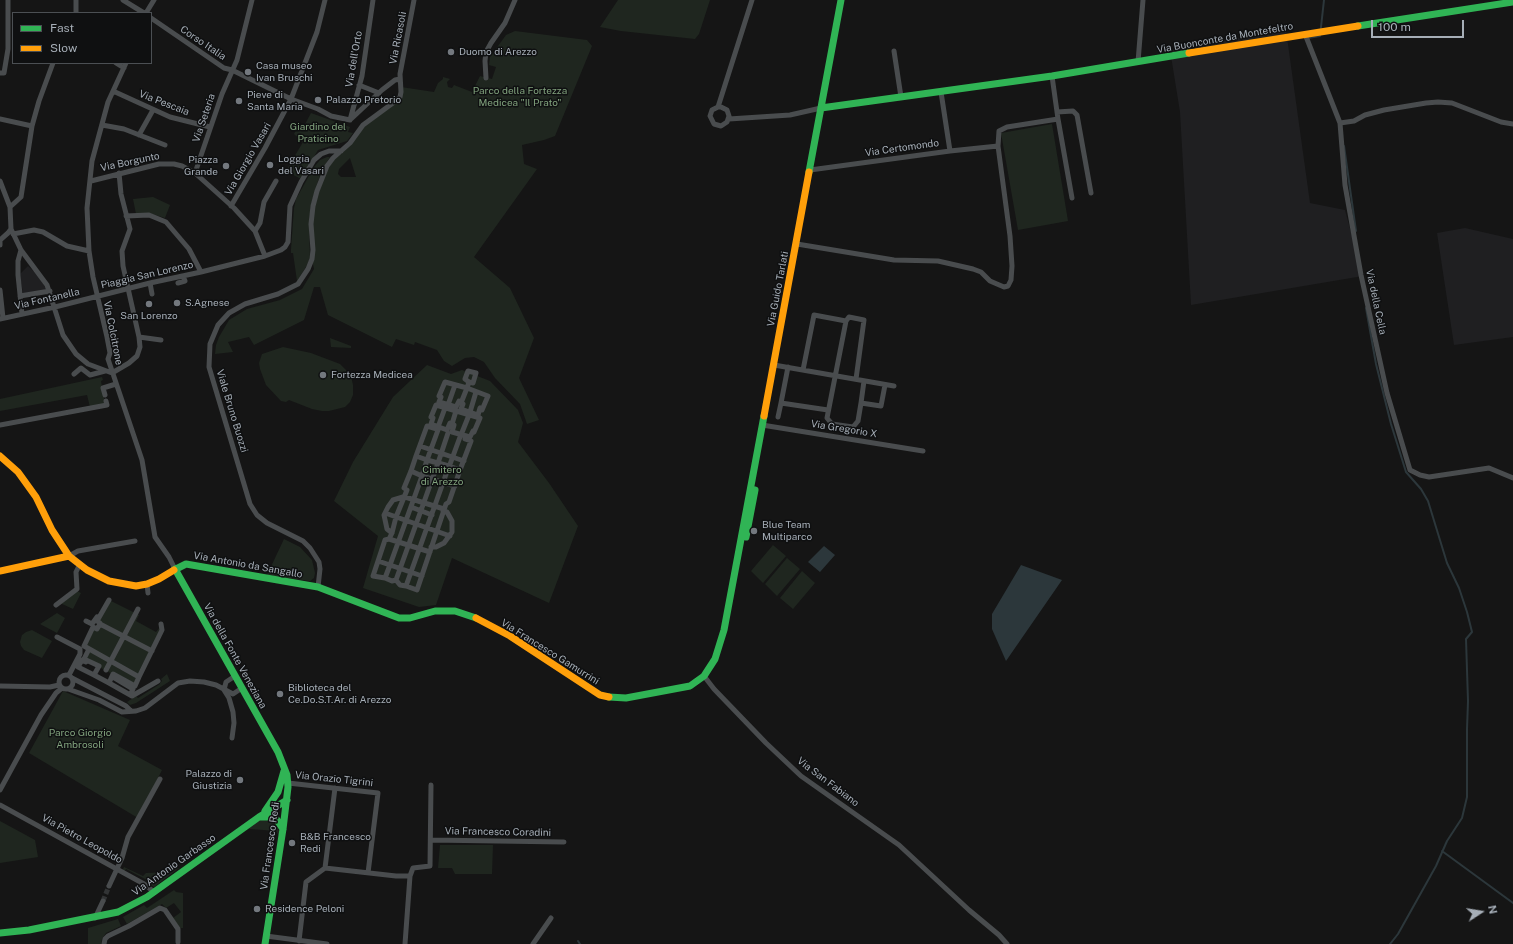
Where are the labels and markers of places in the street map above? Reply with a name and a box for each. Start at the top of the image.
place label: Duomo di Arezzo [459,46,537,58]
marker: Duomo di Arezzo [446,47,456,57]
place label: Casa museo Ivan Bruschi [256,60,313,84]
marker: Casa museo Ivan Bruschi [243,67,253,77]
place label: Pieve di Santa Maria [247,89,303,112]
place label: Palazzo Pretorio [326,94,401,106]
marker: Palazzo Pretorio [313,95,323,105]
marker: Pieve di Santa Maria [234,96,244,106]
place label: Loggia del Vasari [278,153,324,176]
place label: Piazza Grande [184,154,218,178]
marker: Loggia del Vasari [265,160,275,170]
marker: Piazza Grande [221,161,231,171]
place label: S.Agnese [185,297,229,309]
marker: S.Agnese [172,298,182,308]
marker: San Lorenzo [144,299,154,309]
place label: San Lorenzo [120,310,178,322]
place label: Fortezza Medicea [331,369,413,381]
marker: Fortezza Medicea [318,370,328,380]
place label: Blue Team Multiparco [762,519,812,542]
marker: Blue Team Multiparco [749,526,759,536]
place label: Biblioteca del Ce.Do.S.T.Ar. di Arezzo [288,682,391,706]
marker: Biblioteca del Ce.Do.S.T.Ar. di Arezzo [275,689,285,699]
place label: Palazzo di Giustizia [185,768,232,792]
marker: Palazzo di Giustizia [235,775,245,785]
place label: B&B Francesco Redi [300,831,371,854]
marker: B&B Francesco Redi [287,838,297,848]
place label: Residence Peloni [265,903,344,915]
marker: Residence Peloni [252,904,262,914]

